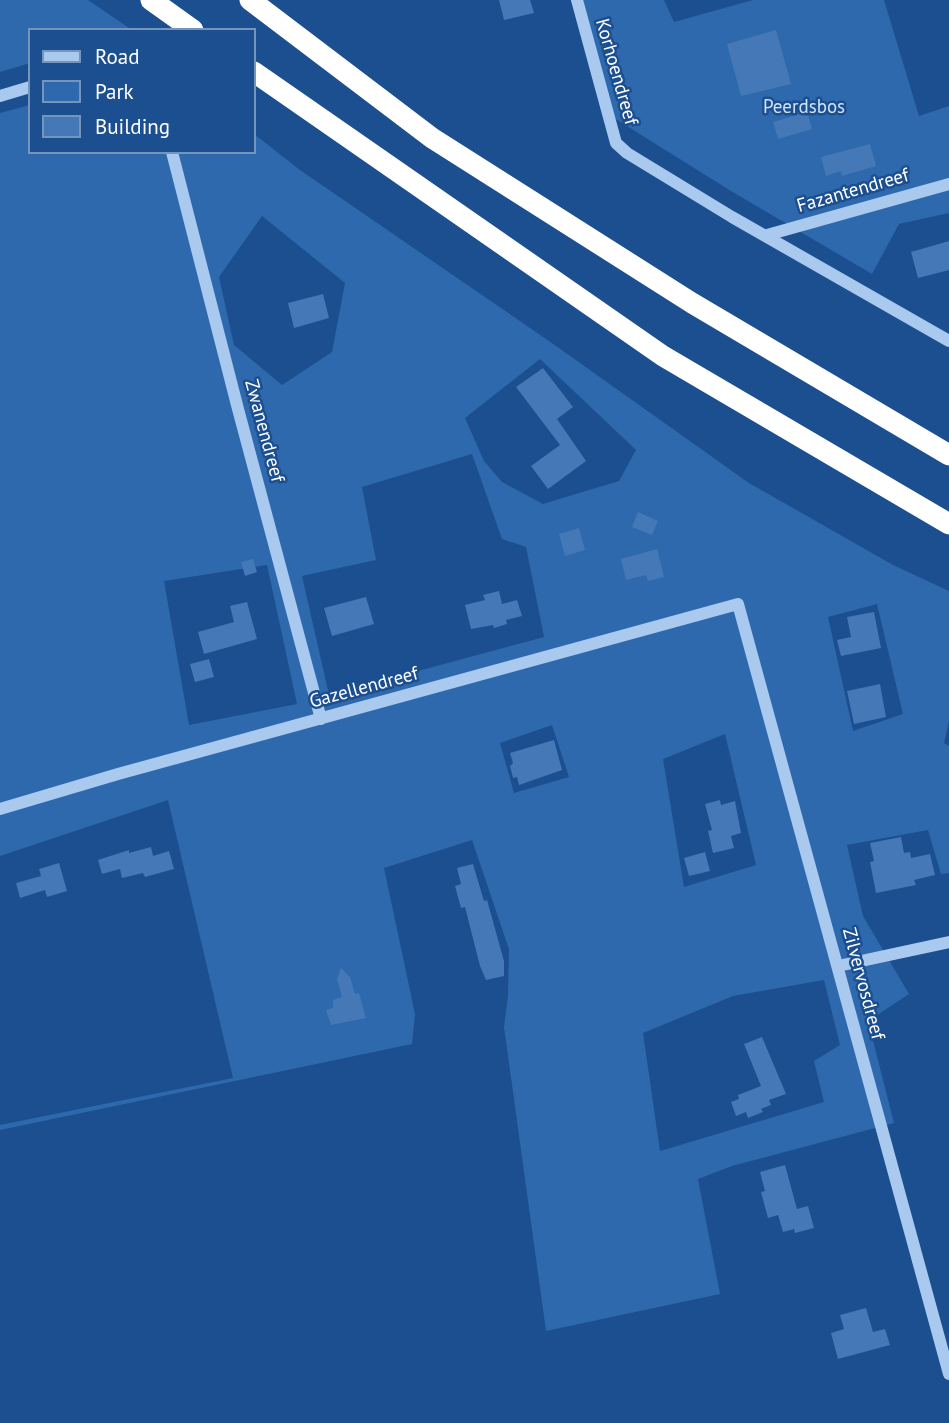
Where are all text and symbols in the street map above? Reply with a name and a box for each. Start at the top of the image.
street label: Korhoendreef [590,16,642,128]
legend [28,28,256,154]
text: Road [95,43,139,70]
text: Park [95,78,134,105]
park label: Peerdsbos [763,97,845,119]
text: Building [95,113,170,140]
street label: Fazantendreef [794,164,912,218]
street label: Zwanendreef [239,377,289,485]
street label: Gazellendreef [307,663,421,713]
street label: Zilvervosdreef [837,925,889,1043]

